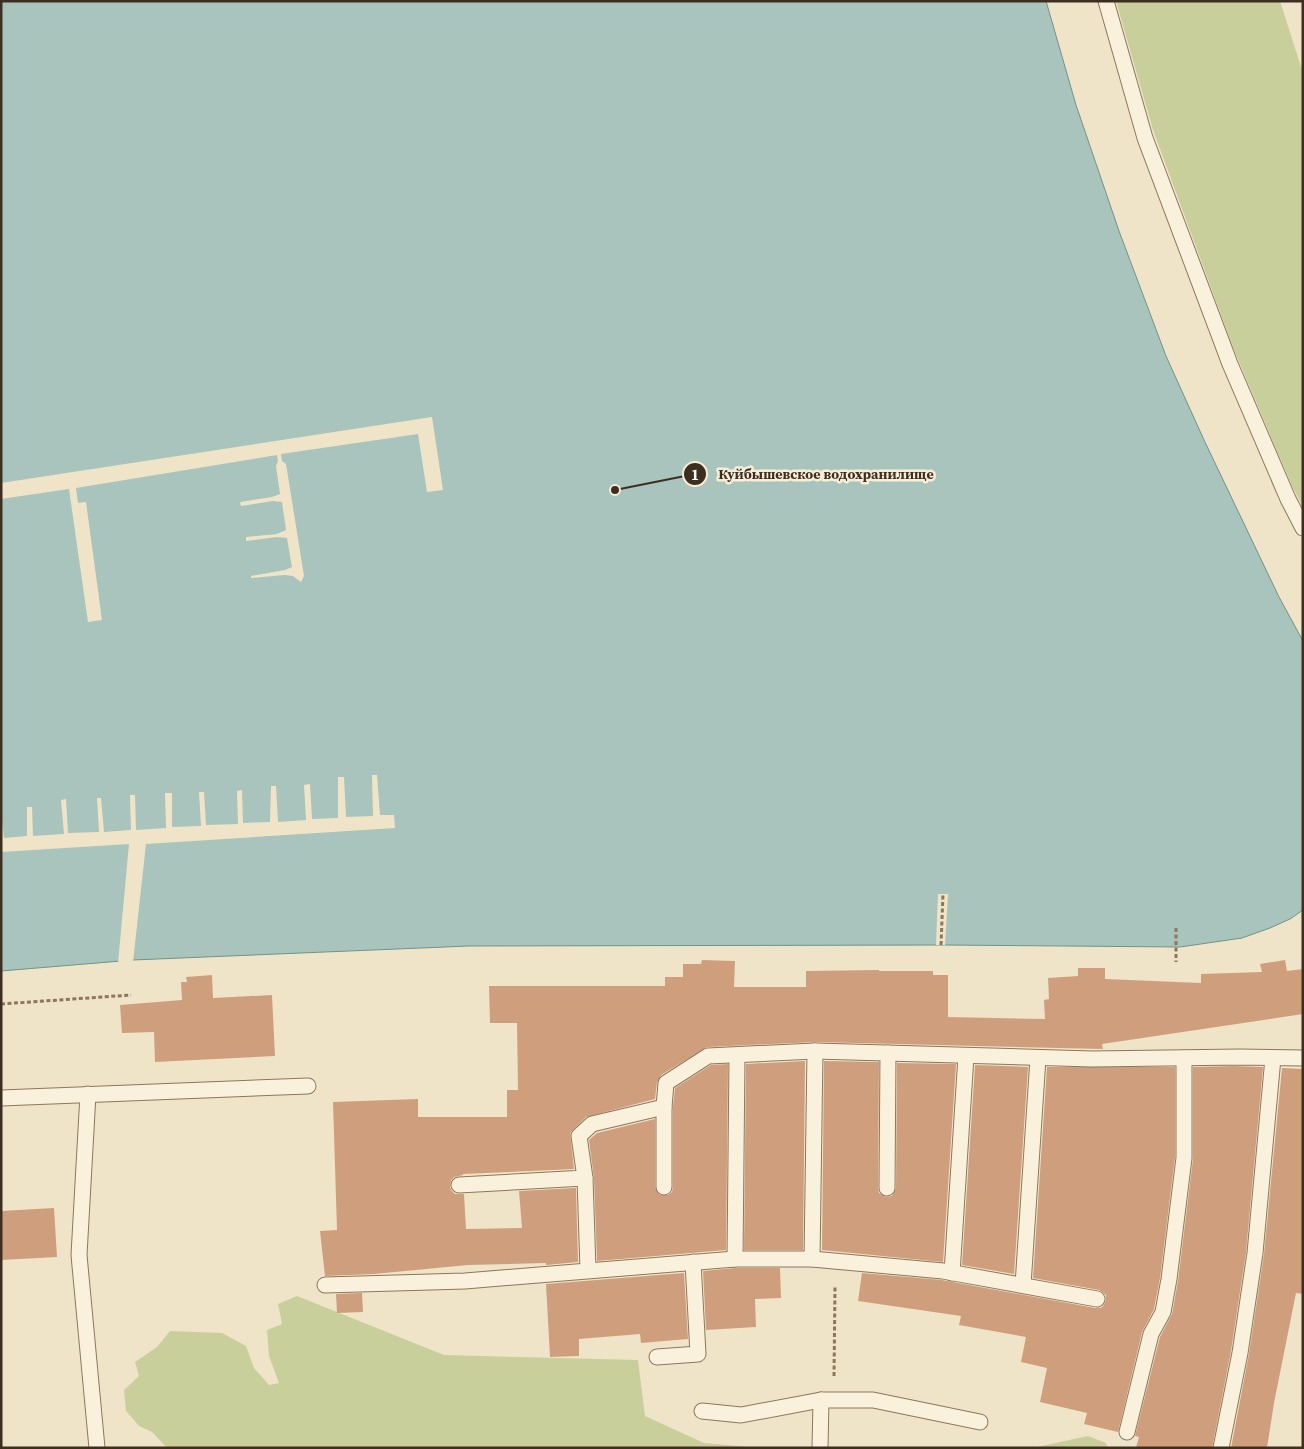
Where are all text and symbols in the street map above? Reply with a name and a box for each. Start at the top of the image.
callout: Куйбышевское водохранилище [683,460,944,489]
text: 1 [691,464,699,485]
text: Куйбышевское водохранилище [718,464,934,484]

